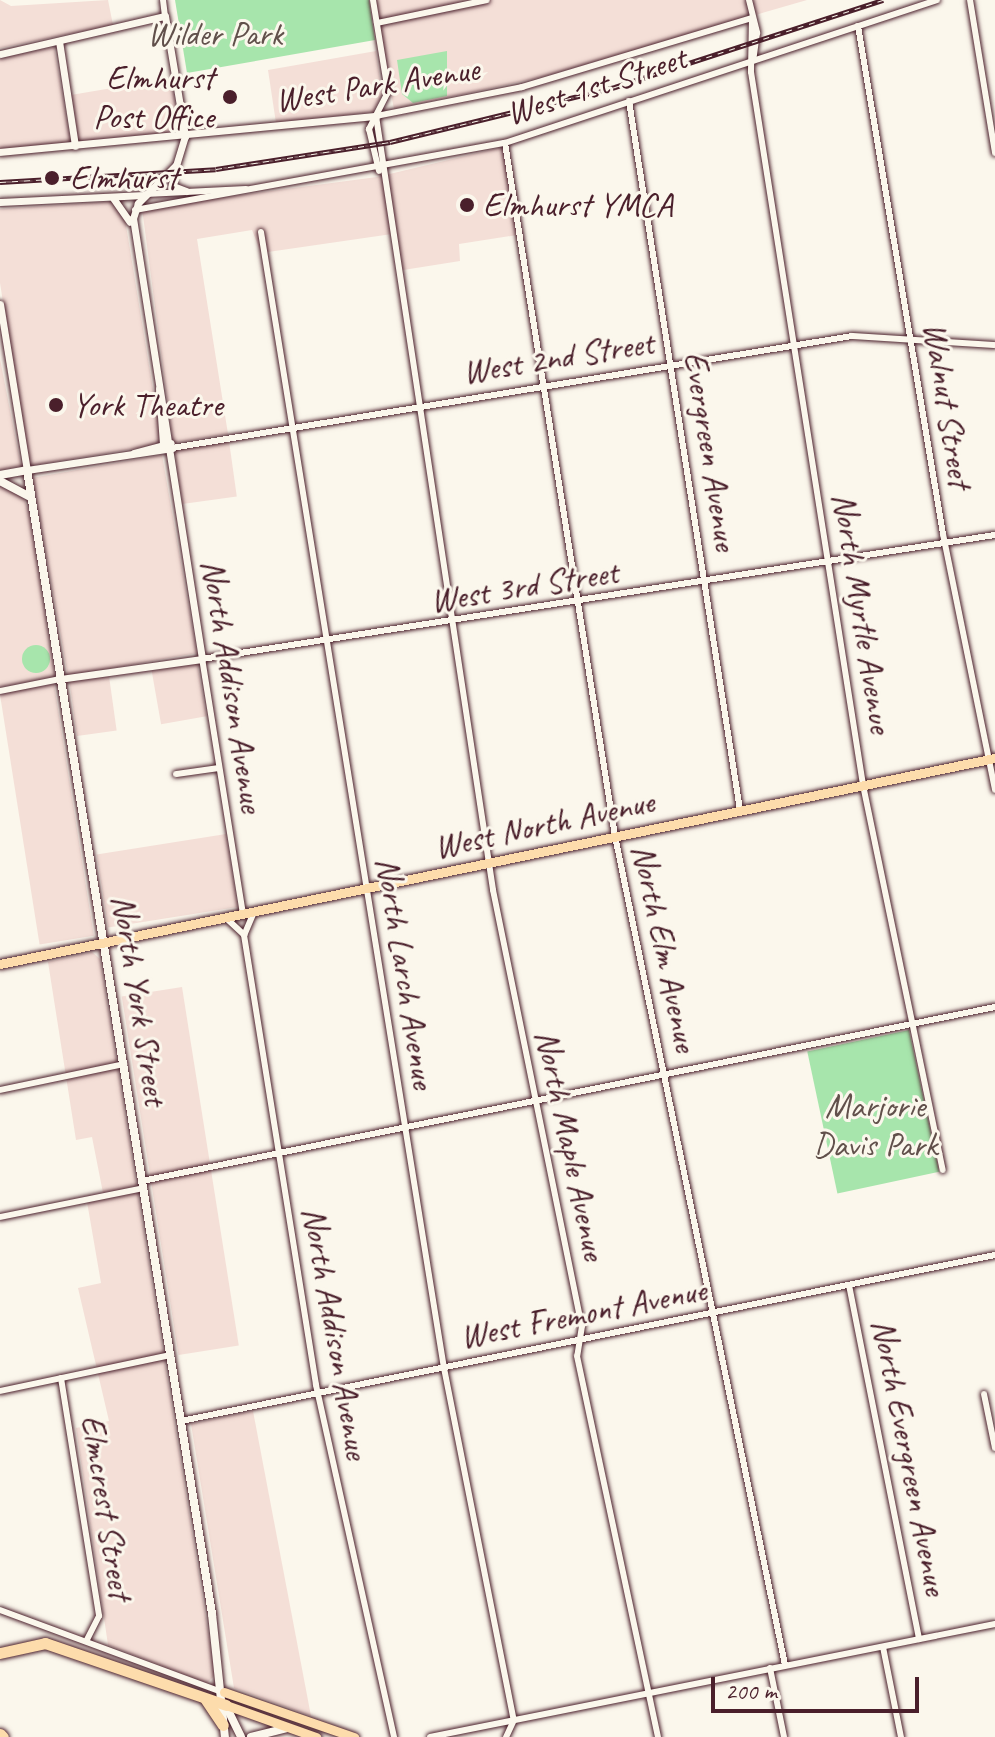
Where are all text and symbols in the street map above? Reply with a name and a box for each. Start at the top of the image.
park label: Wilder Park [147,14,283,54]
street label: West 1st Street [501,37,691,133]
street label: West Park Avenue [271,48,483,120]
place label: Elmhurst Post Office [94,57,214,136]
marker: Elmhurst Post Office [221,88,239,106]
place label: Elmhurst [70,158,178,198]
marker: Elmhurst [41,167,63,189]
place label: Elmhurst YMCA [483,185,673,225]
marker: Elmhurst YMCA [458,196,476,214]
street label: Walnut Street [915,320,981,490]
street label: West 2nd Street [459,322,657,392]
street label: Evergreen Avenue [675,349,747,553]
place label: York Theatre [72,385,223,425]
marker: York Theatre [47,396,65,414]
street label: North Myrtle Avenue [824,490,902,736]
street label: West 3rd Street [427,551,621,621]
street label: North Addison Avenue [193,557,273,815]
street label: West North Avenue [430,781,658,867]
street label: North Elm Avenue [623,841,707,1055]
street label: North Larch Avenue [367,854,445,1092]
street label: North York Street [103,891,177,1109]
street label: North Maple Avenue [527,1026,615,1264]
park label: Marjorie Davis Park [812,1085,938,1164]
street label: North Addison Avenue [294,1204,378,1462]
street label: West Fremont Avenue [456,1269,710,1357]
street label: North Evergreen Avenue [863,1316,957,1598]
street label: Elmcrest Street [72,1412,142,1602]
scale bar [715,1661,923,1711]
text: 200 m [725,1676,777,1706]

